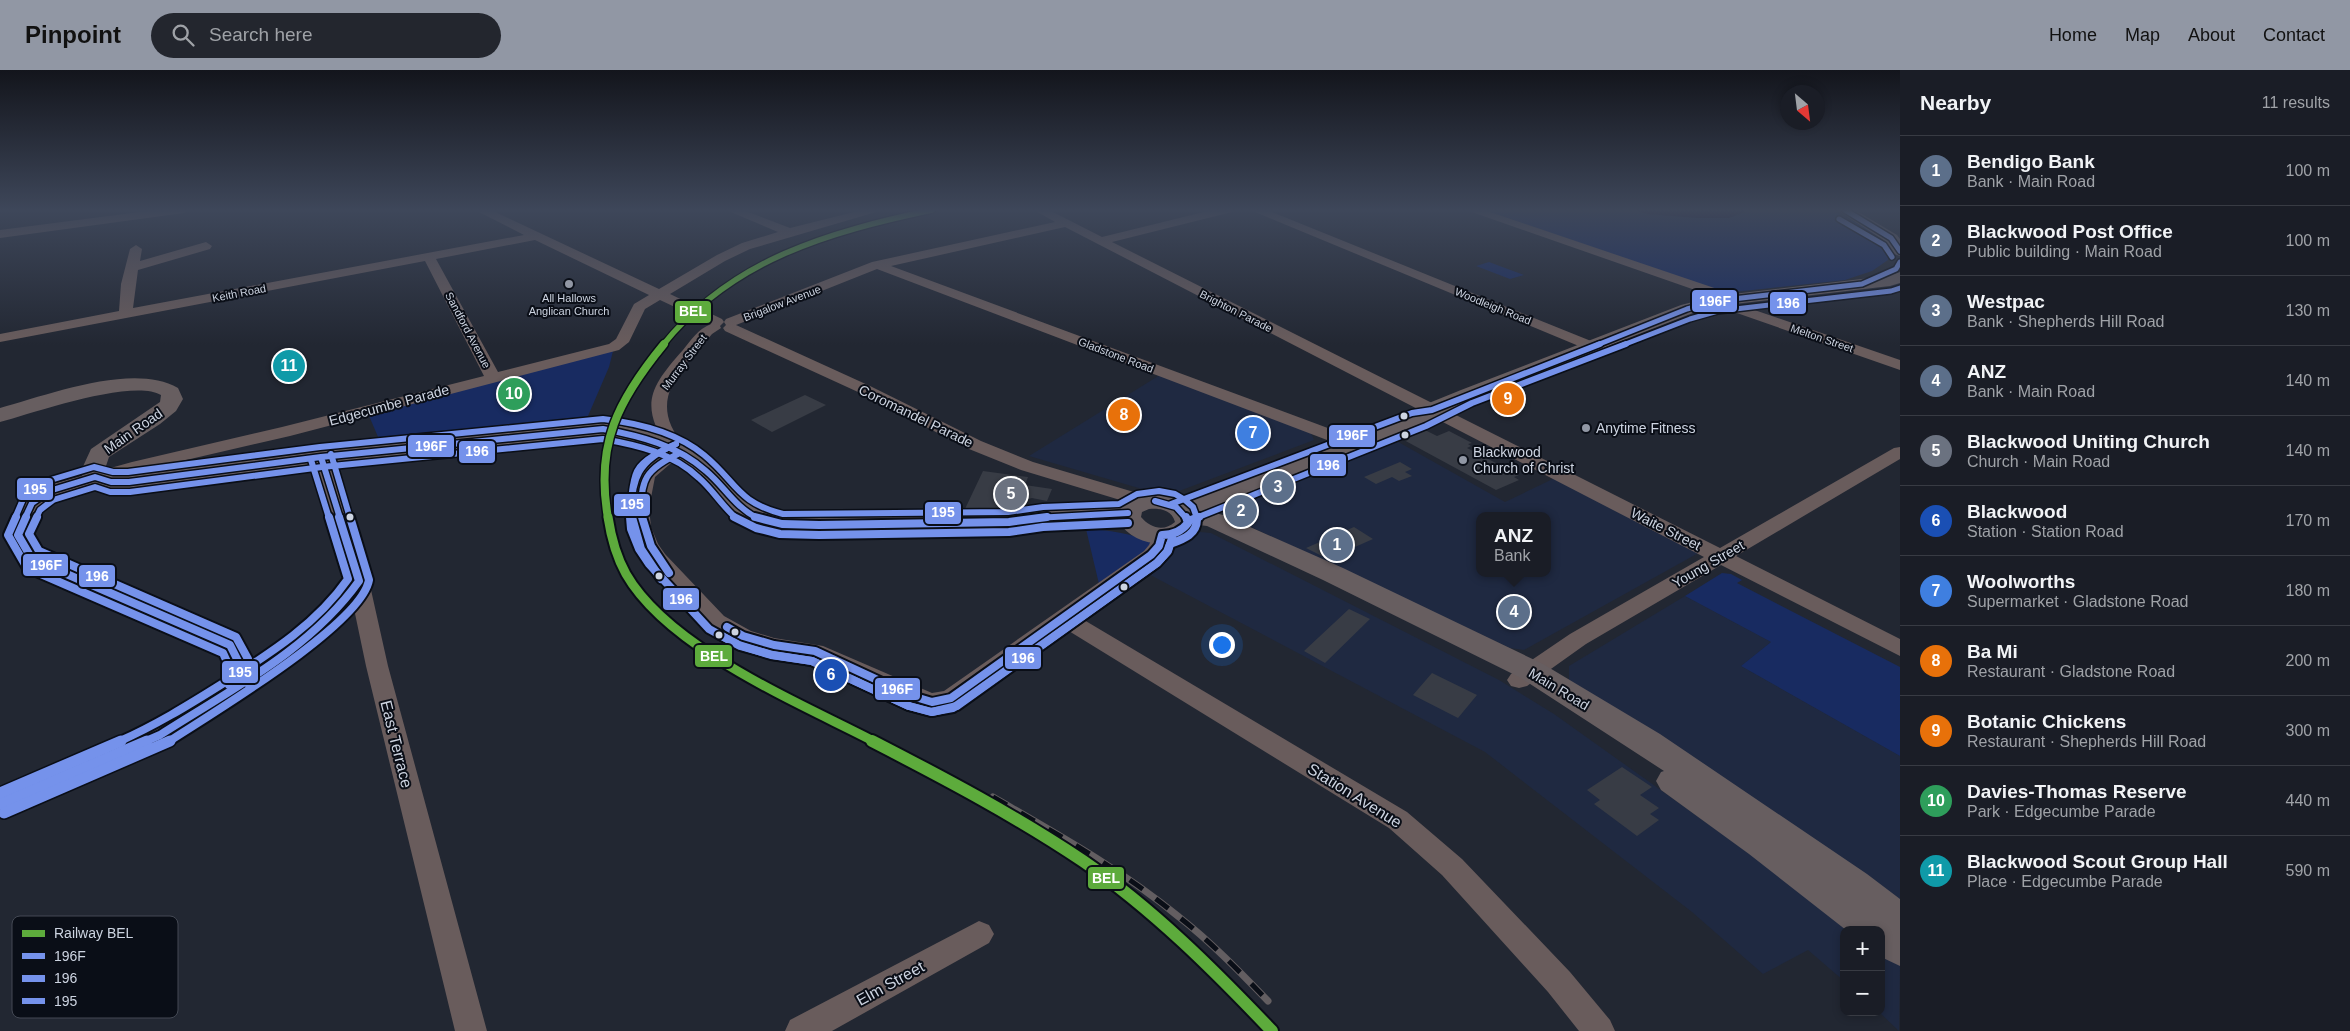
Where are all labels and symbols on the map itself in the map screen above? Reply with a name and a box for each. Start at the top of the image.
north arrow [1780,85,1825,130]
marker: All Hallows Anglican Church [563,278,575,290]
street label: Keith Road [211,282,267,304]
street label: Brigalow Avenue [742,283,822,323]
street label: Woodleigh Road [1453,285,1533,327]
street label: Brighton Parade [1198,288,1274,334]
line badge: 196F [1691,289,1738,313]
street label: Sandford Avenue [443,290,493,370]
line badge: 196 [1769,291,1807,315]
place label: All Hallows Anglican Church [529,292,609,317]
text: 196F [1699,293,1731,309]
text: 196 [1776,295,1800,311]
line badge: BEL [674,300,712,324]
text: BEL [679,303,707,319]
street label: Melton Street [1789,322,1855,354]
street label: Murray Street [659,332,709,392]
street label: Gladstone Road [1077,335,1155,375]
pin: 11 [273,347,305,385]
pin: 10 [498,375,530,413]
pin: 9 [1492,380,1524,418]
street label: Edgecumbe Parade [327,381,451,429]
street label: Coromandel Parade [856,381,976,451]
pin: 8 [1108,396,1140,434]
street label: Main Road [101,405,165,457]
unlabelled marker [1399,411,1409,421]
pin: 7 [1237,414,1269,452]
place label: Anytime Fitness [1596,420,1696,436]
marker: Anytime Fitness [1580,422,1592,434]
line badge: 196F [1328,424,1376,448]
text: 196F [1336,427,1368,443]
unlabelled marker [1400,430,1410,440]
line badge: 196F [407,434,455,458]
text: 196F [415,438,447,454]
line badge: 196 [458,440,496,464]
text: 196 [465,443,489,459]
place label: Blackwood Church of Christ [1473,444,1574,476]
line badge: 196 [1309,453,1347,477]
marker: Blackwood Church of Christ [1457,454,1469,466]
text: 196 [1316,457,1340,473]
pin: 3 [1262,468,1294,506]
pin: 5 [995,475,1027,513]
line badge: 195 [16,477,54,501]
text: 195 [23,481,47,497]
pin: 2 [1225,492,1257,530]
line badge: 195 [613,493,651,517]
text: 195 [620,496,644,512]
line badge: 195 [924,501,962,525]
text: 195 [931,504,955,520]
street label: Waite Street [1628,505,1704,554]
unlabelled marker [345,512,355,522]
pin: 1 [1321,526,1353,564]
street label: Young Street [1669,537,1747,591]
line badge: 196F [22,553,69,577]
text: 196F [30,557,62,573]
line badge: 196 [78,564,116,588]
text: 196 [85,568,109,584]
unlabelled marker [654,571,664,581]
unlabelled marker [1119,582,1129,592]
line badge: 196 [662,587,700,611]
text: 196 [669,591,693,607]
pin: 4 [1498,593,1530,631]
unlabelled marker [730,627,740,637]
unlabelled marker [714,630,724,640]
your location [1209,632,1235,658]
line badge: BEL [694,644,733,668]
line badge: 196 [1004,646,1042,670]
text: BEL [700,648,728,664]
text: 196 [1011,650,1035,666]
pin: 6 [815,656,847,694]
line badge: 195 [221,660,259,684]
text: 195 [228,664,252,680]
street label: Main Road [1526,665,1592,713]
line badge: 196F [874,677,921,701]
text: 196F [881,681,913,697]
street label: East Terrace [377,699,416,790]
street label: Station Avenue [1305,760,1405,831]
line badge: BEL [1087,866,1125,890]
text: BEL [1092,870,1120,886]
legend [12,916,178,1018]
text: Railway BEL [54,925,134,941]
text: 196F [54,948,86,964]
street label: Elm Street [853,958,928,1009]
text: 196 [54,970,78,986]
text: 195 [54,993,78,1009]

